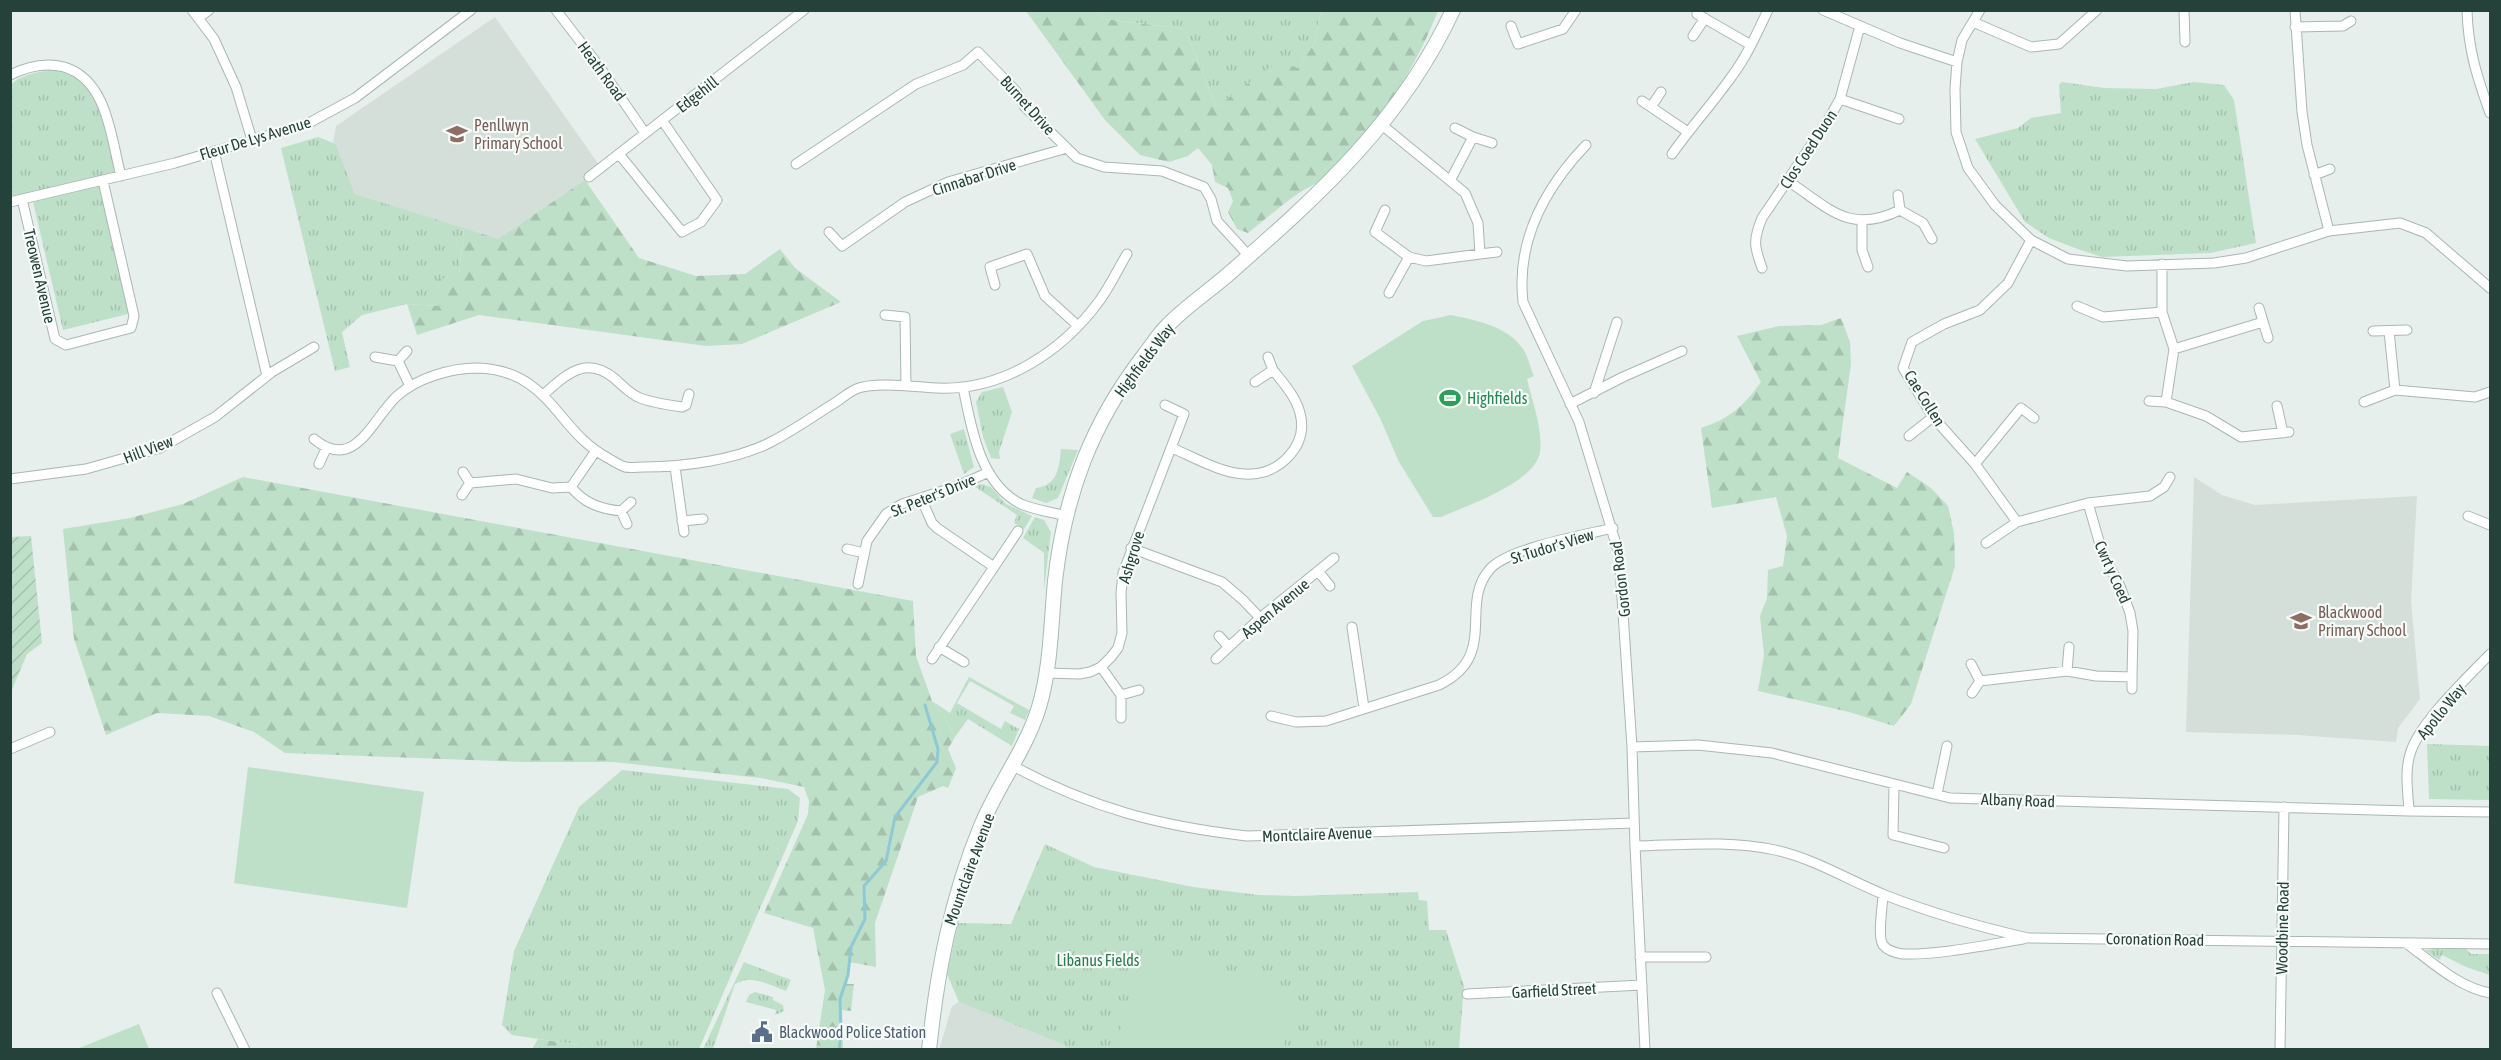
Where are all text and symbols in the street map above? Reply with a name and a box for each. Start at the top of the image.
street label: Heath Road [574,38,630,104]
street label: Edgehill [672,72,723,117]
street label: Burnet Drive [997,72,1059,138]
street label: Clos Coed Duon [1776,106,1840,192]
street label: Fleur De Lys Avenue [197,113,313,164]
place label: Penllwyn Primary School [474,116,563,153]
school or university icon: Penllwyn Primary School [445,122,469,146]
street label: Cinnabar Drive [930,155,1018,199]
street label: Treowen Avenue [20,227,60,325]
street label: Highfields Way [1110,319,1179,401]
street label: Cae Collen [1901,367,1949,429]
sports icon: Highfields [1438,386,1462,410]
place label: Highfields [1467,389,1528,408]
street label: Hill View [121,431,176,467]
street label: St. Peter's Drive [888,470,978,520]
street label: St Tudor's View [1508,525,1596,567]
street label: Ashgrove [1115,529,1148,586]
street label: Cwrt y Coed [2090,538,2135,606]
street label: Gordon Road [1606,540,1634,618]
street label: Aspen Avenue [1238,575,1313,642]
place label: Blackwood Primary School [2318,603,2407,640]
school or university icon: Blackwood Primary School [2289,609,2313,633]
street label: Apollo Way [2413,679,2470,743]
street label: Albany Road [1981,790,2055,811]
street label: Mountclaire Avenue [940,811,998,927]
street label: Montclaire Avenue [1262,823,1372,845]
street label: Woodbine Road [2272,881,2292,975]
street label: Coronation Road [2106,929,2204,949]
park label: Libanus Fields [1057,951,1140,969]
street label: Garfield Street [1511,979,1597,1001]
public building icon: Blackwood Police Station [750,1020,774,1044]
place label: Blackwood Police Station [779,1023,926,1041]

